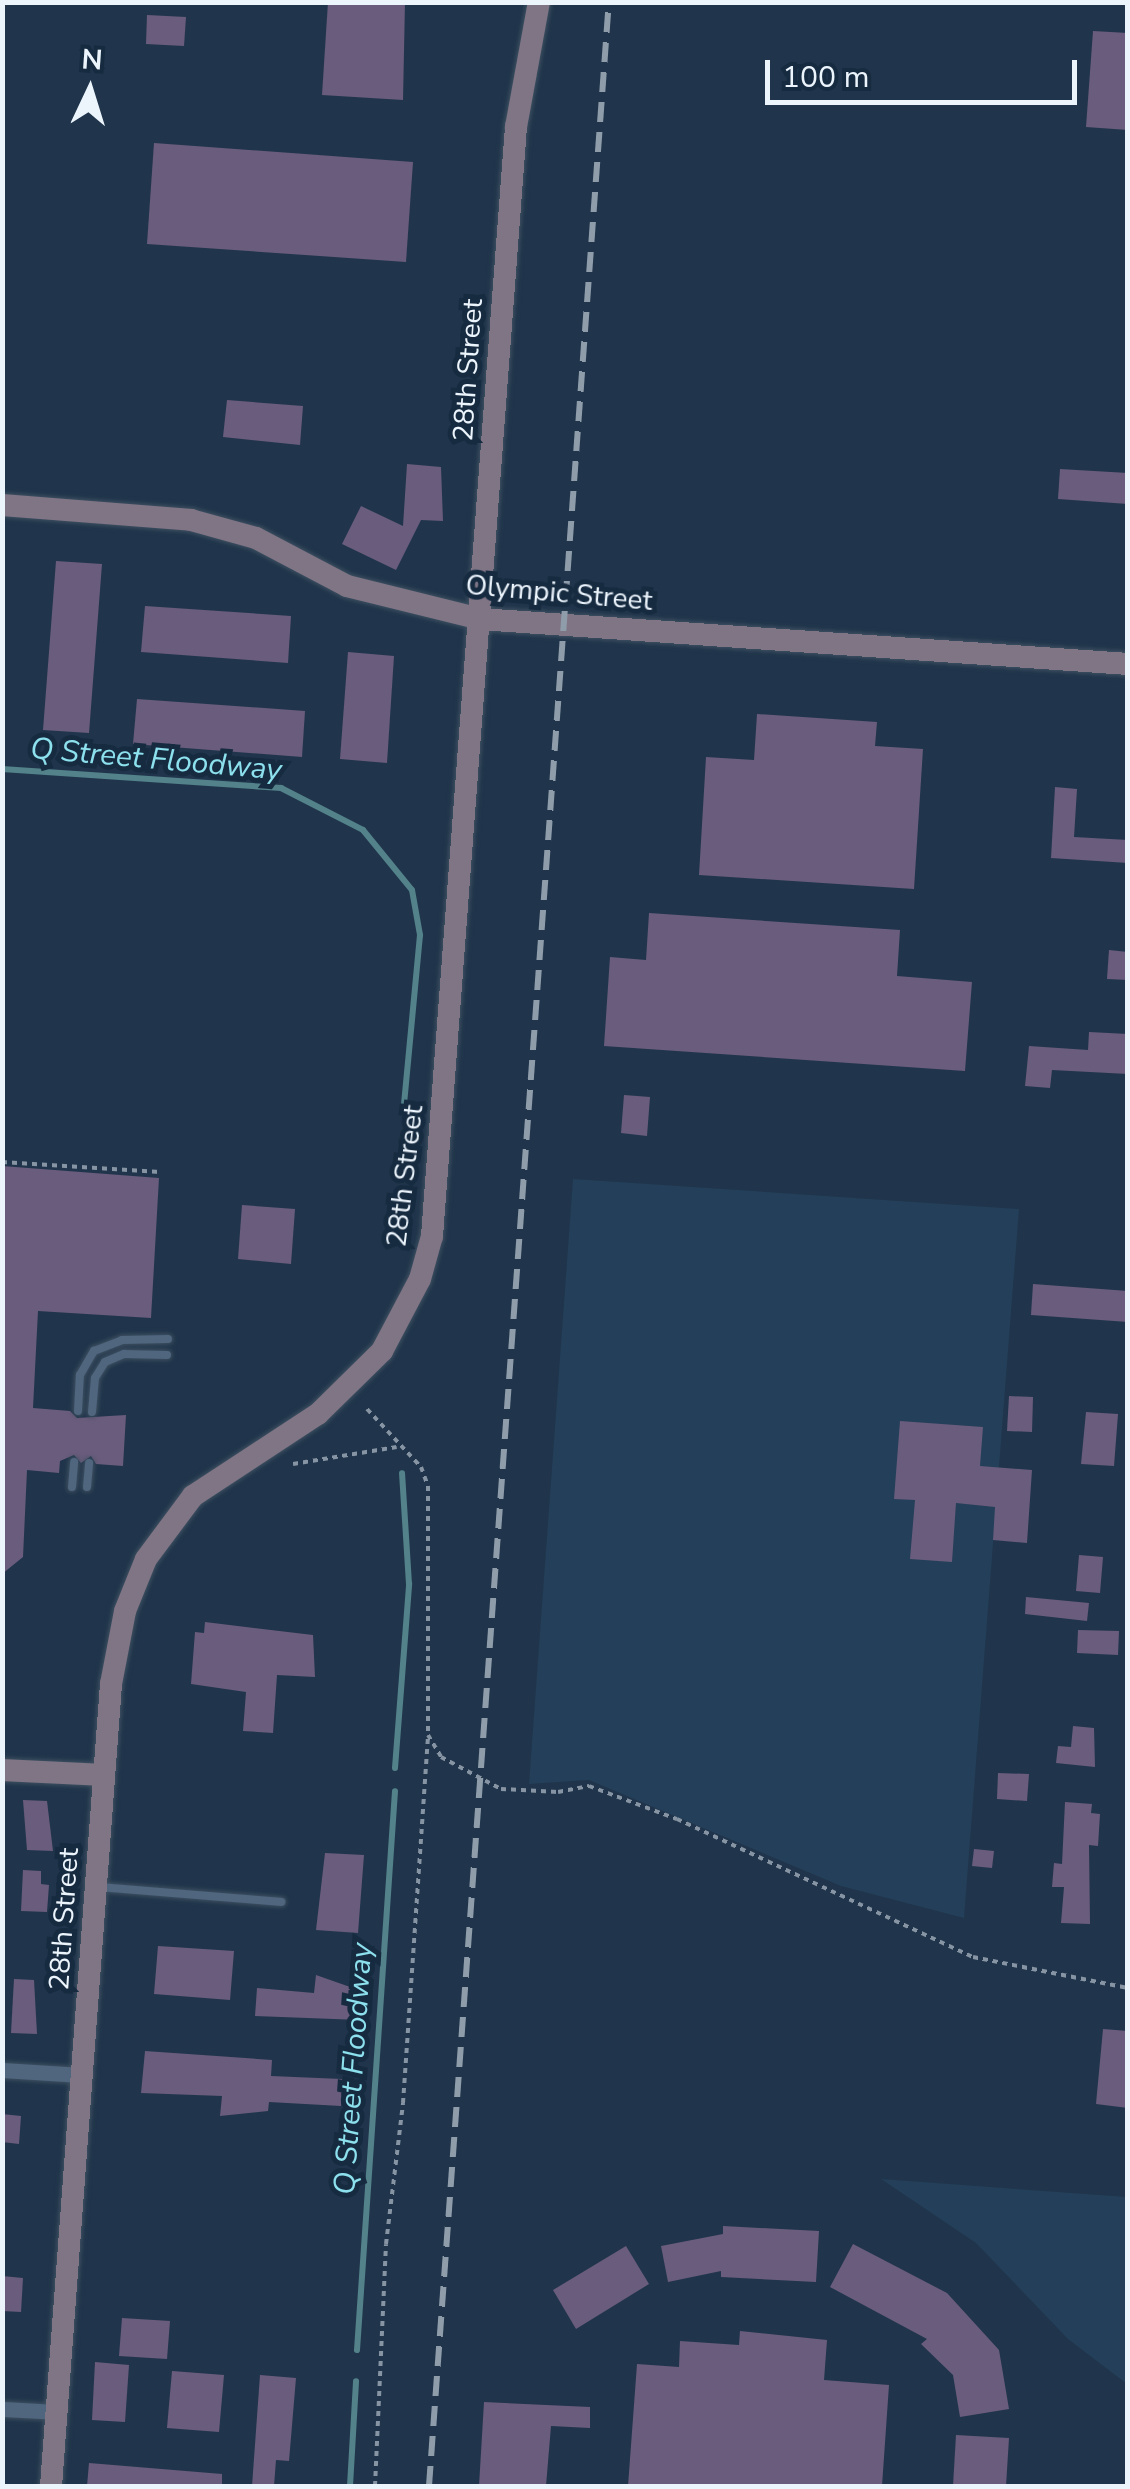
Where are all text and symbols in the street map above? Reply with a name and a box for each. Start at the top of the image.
north arrow [40,40,140,140]
text: N [80,40,104,80]
scale bar [770,40,1082,102]
text: 100 m [782,57,869,98]
street label: 28th Street [446,298,490,442]
street label: Olympic Street [464,568,654,618]
water label: Q Street Floodway [29,731,283,789]
street label: 28th Street [380,1103,430,1249]
street label: 28th Street [42,1847,86,1991]
water label: Q Street Floodway [327,1942,381,2196]

